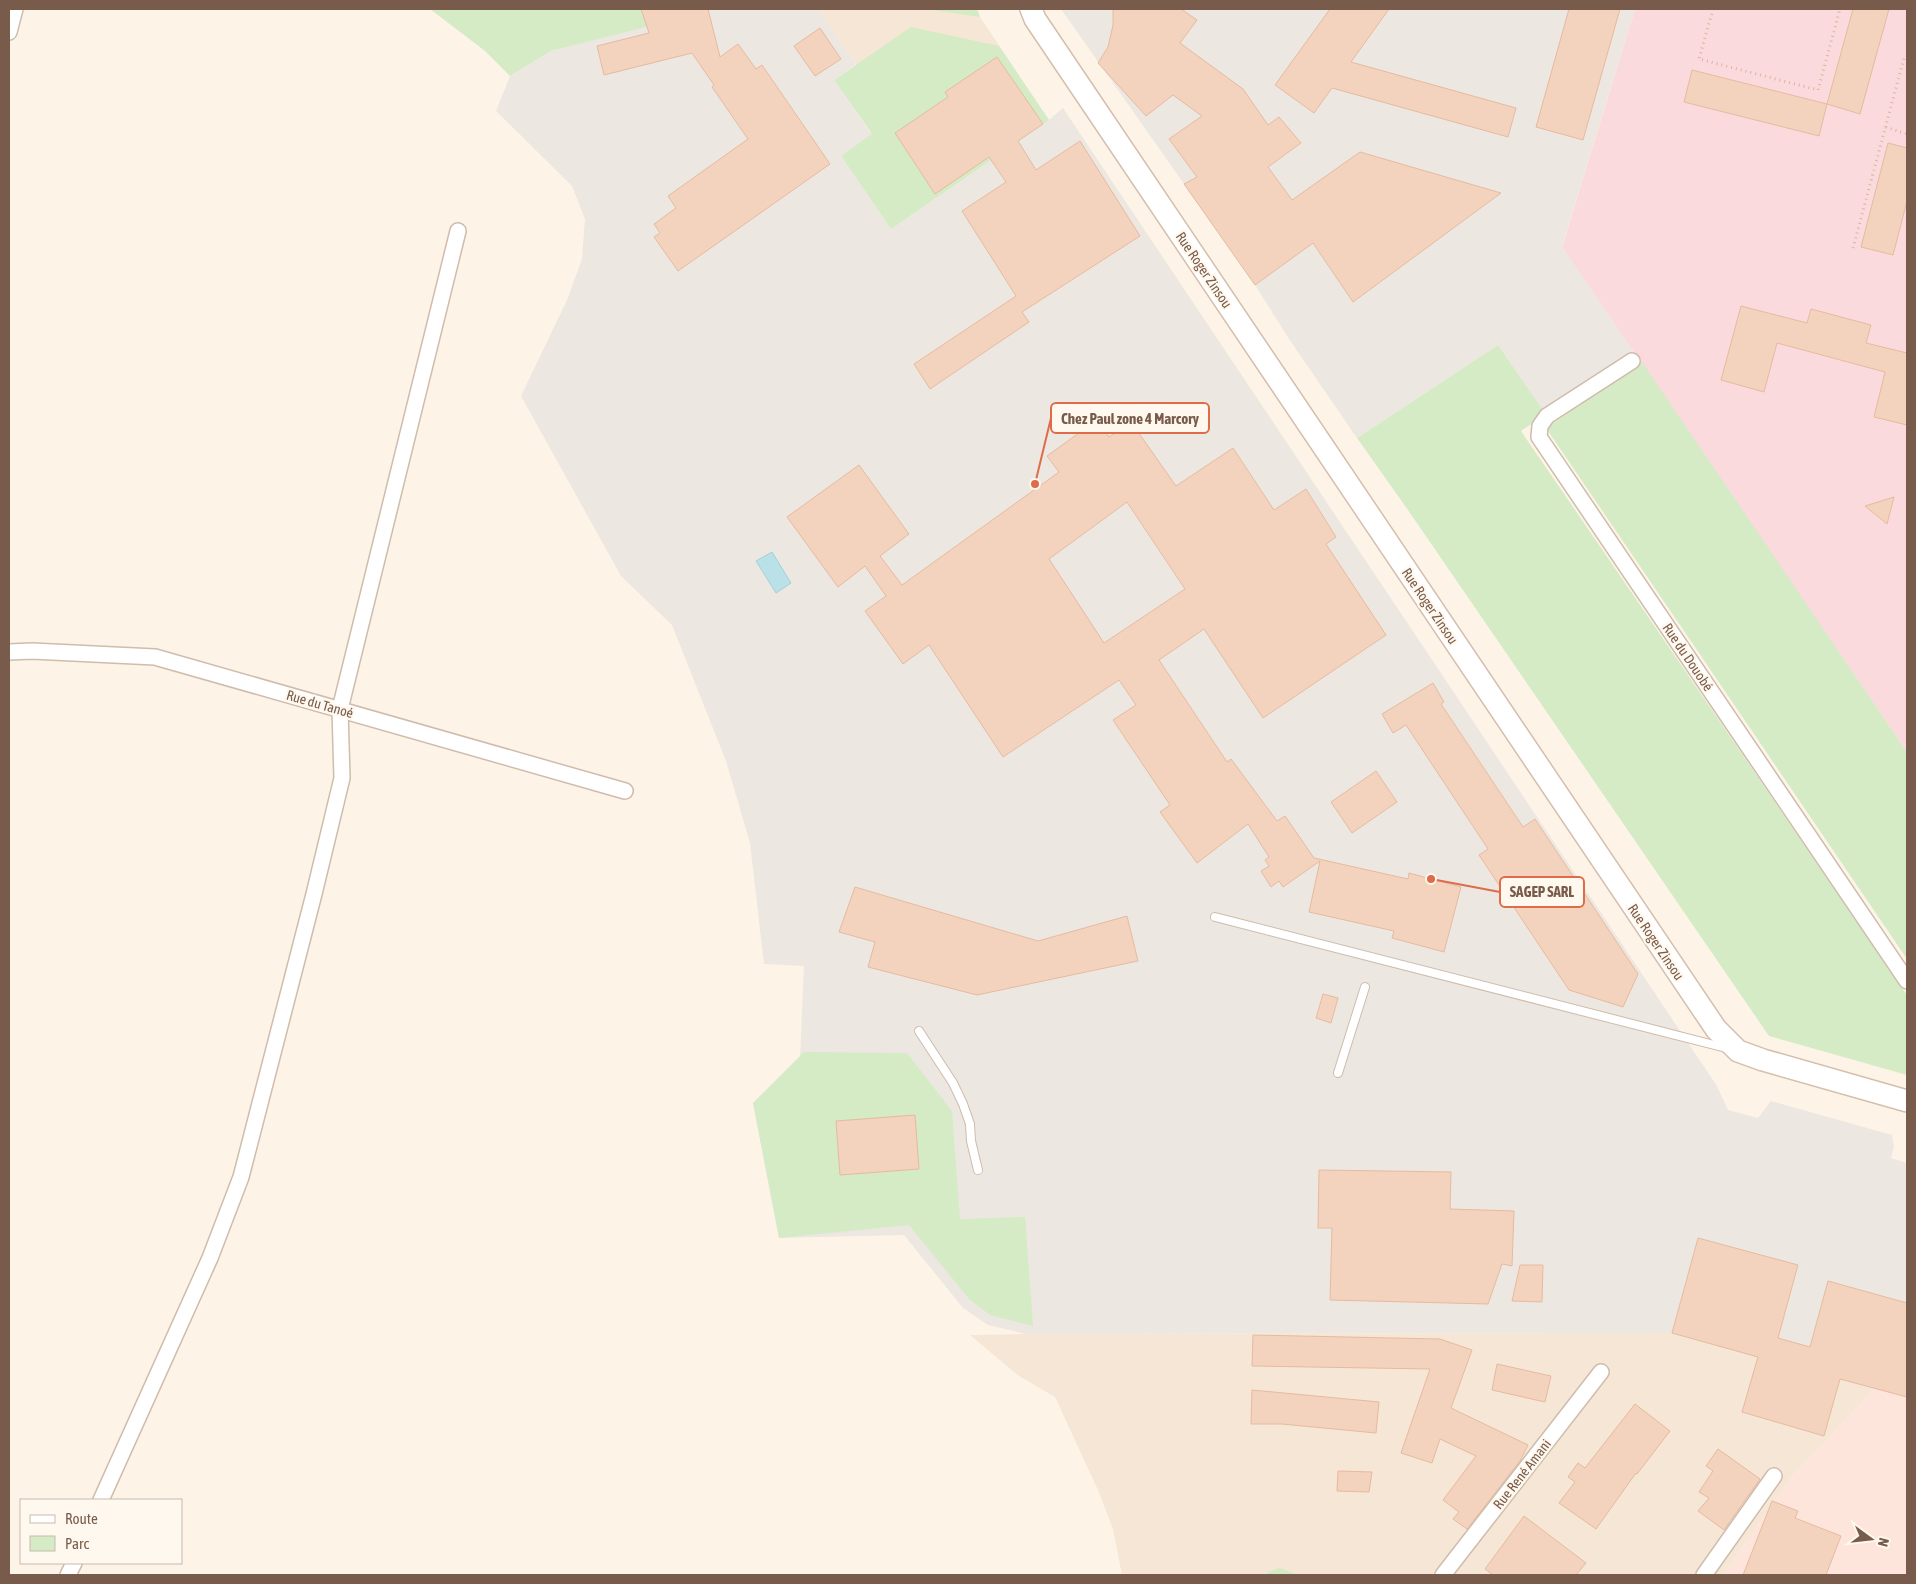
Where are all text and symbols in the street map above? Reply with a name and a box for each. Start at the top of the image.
street label: Rue Roger Zinsou [1173,229,1235,311]
callout: Chez Paul zone 4 Marcory [1051,403,1209,433]
text: Chez Paul zone 4 Marcory [1061,410,1200,427]
street label: Rue Roger Zinsou [1399,565,1461,647]
street label: Rue du Douobé [1660,620,1716,694]
street label: Rue du Tanoé [285,687,355,721]
callout: SAGEP SARL [1500,877,1584,907]
text: SAGEP SARL [1510,883,1574,900]
street label: Rue Roger Zinsou [1625,901,1687,983]
street label: Rue René Amani [1490,1436,1554,1512]
legend [20,1499,182,1564]
text: Route [65,1510,98,1527]
north arrow [1846,1514,1896,1564]
text: Parc [65,1535,89,1552]
text: N [1875,1536,1892,1548]

